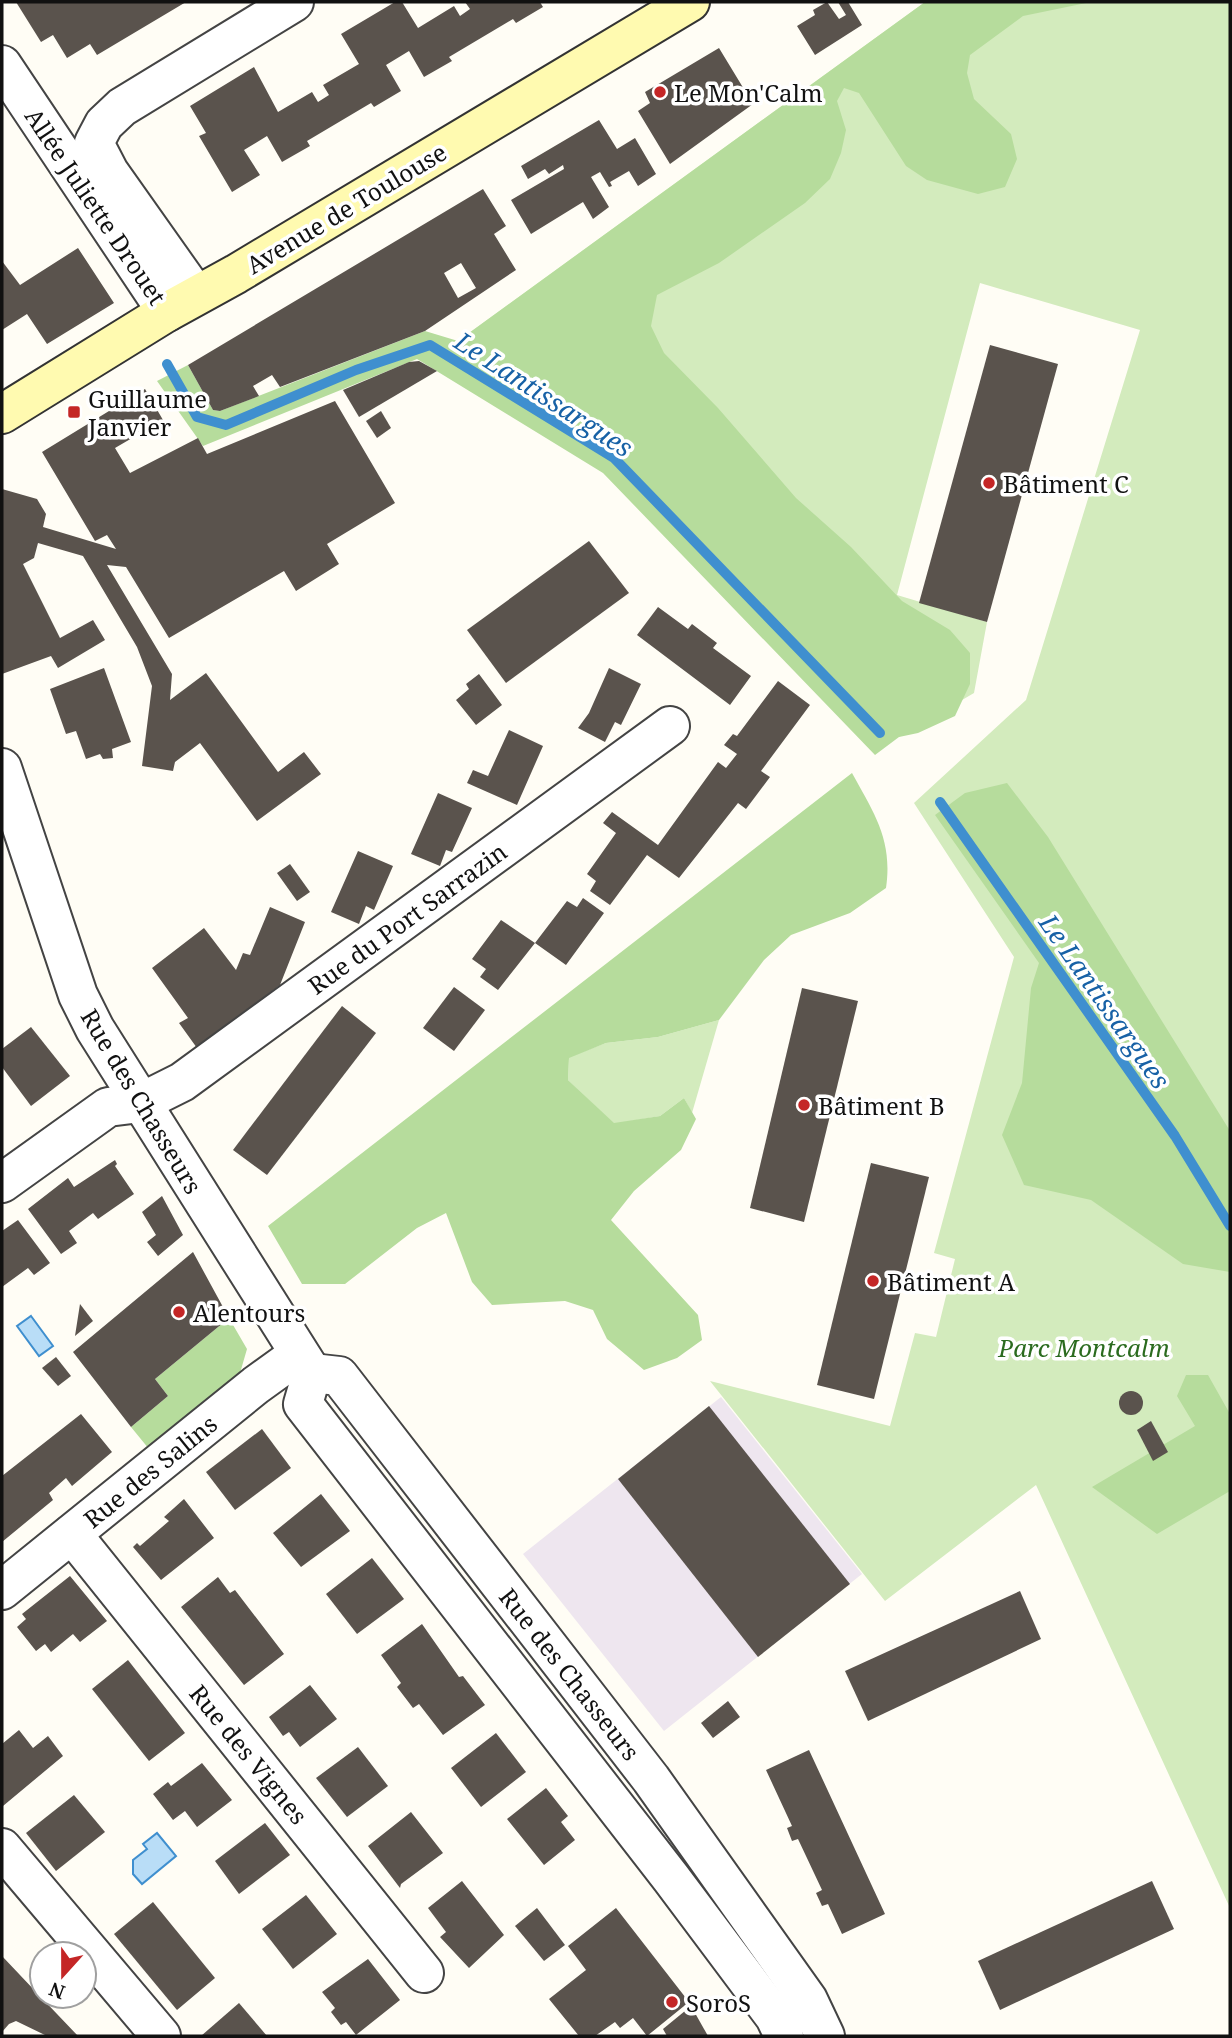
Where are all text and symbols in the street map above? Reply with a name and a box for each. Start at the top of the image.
place label: Le Mon'Calm [674,76,823,109]
marker: Le Mon'Calm [652,84,668,100]
street label: Allée Juliette Drouet [18,101,174,311]
street label: Avenue de Toulouse [240,135,452,281]
water label: Le Lantissargues [447,322,640,465]
place label: Guillaume Janvier [87,382,207,443]
marker: Guillaume Janvier [66,404,82,420]
place label: Bâtiment C [1003,467,1129,500]
marker: Bâtiment C [981,475,997,491]
street label: Rue du Port Sarrazin [301,835,513,1001]
water label: Le Lantissargues [1031,906,1179,1096]
street label: Rue des Chasseurs [74,1002,210,1200]
place label: Bâtiment B [818,1089,945,1122]
marker: Bâtiment B [796,1097,812,1113]
place label: Bâtiment A [887,1265,1015,1298]
marker: Bâtiment A [865,1273,881,1289]
place label: Alentours [193,1296,305,1329]
marker: Alentours [171,1304,187,1320]
park label: Parc Montcalm [997,1331,1170,1364]
street label: Rue des Salins [76,1407,224,1535]
street label: Rue des Chasseurs [492,1581,648,1767]
street label: Rue des Vignes [182,1677,316,1831]
north arrow [28,1940,98,2010]
text: N [45,1976,69,2006]
place label: SoroS [686,1986,751,2019]
marker: SoroS [664,1994,680,2010]

